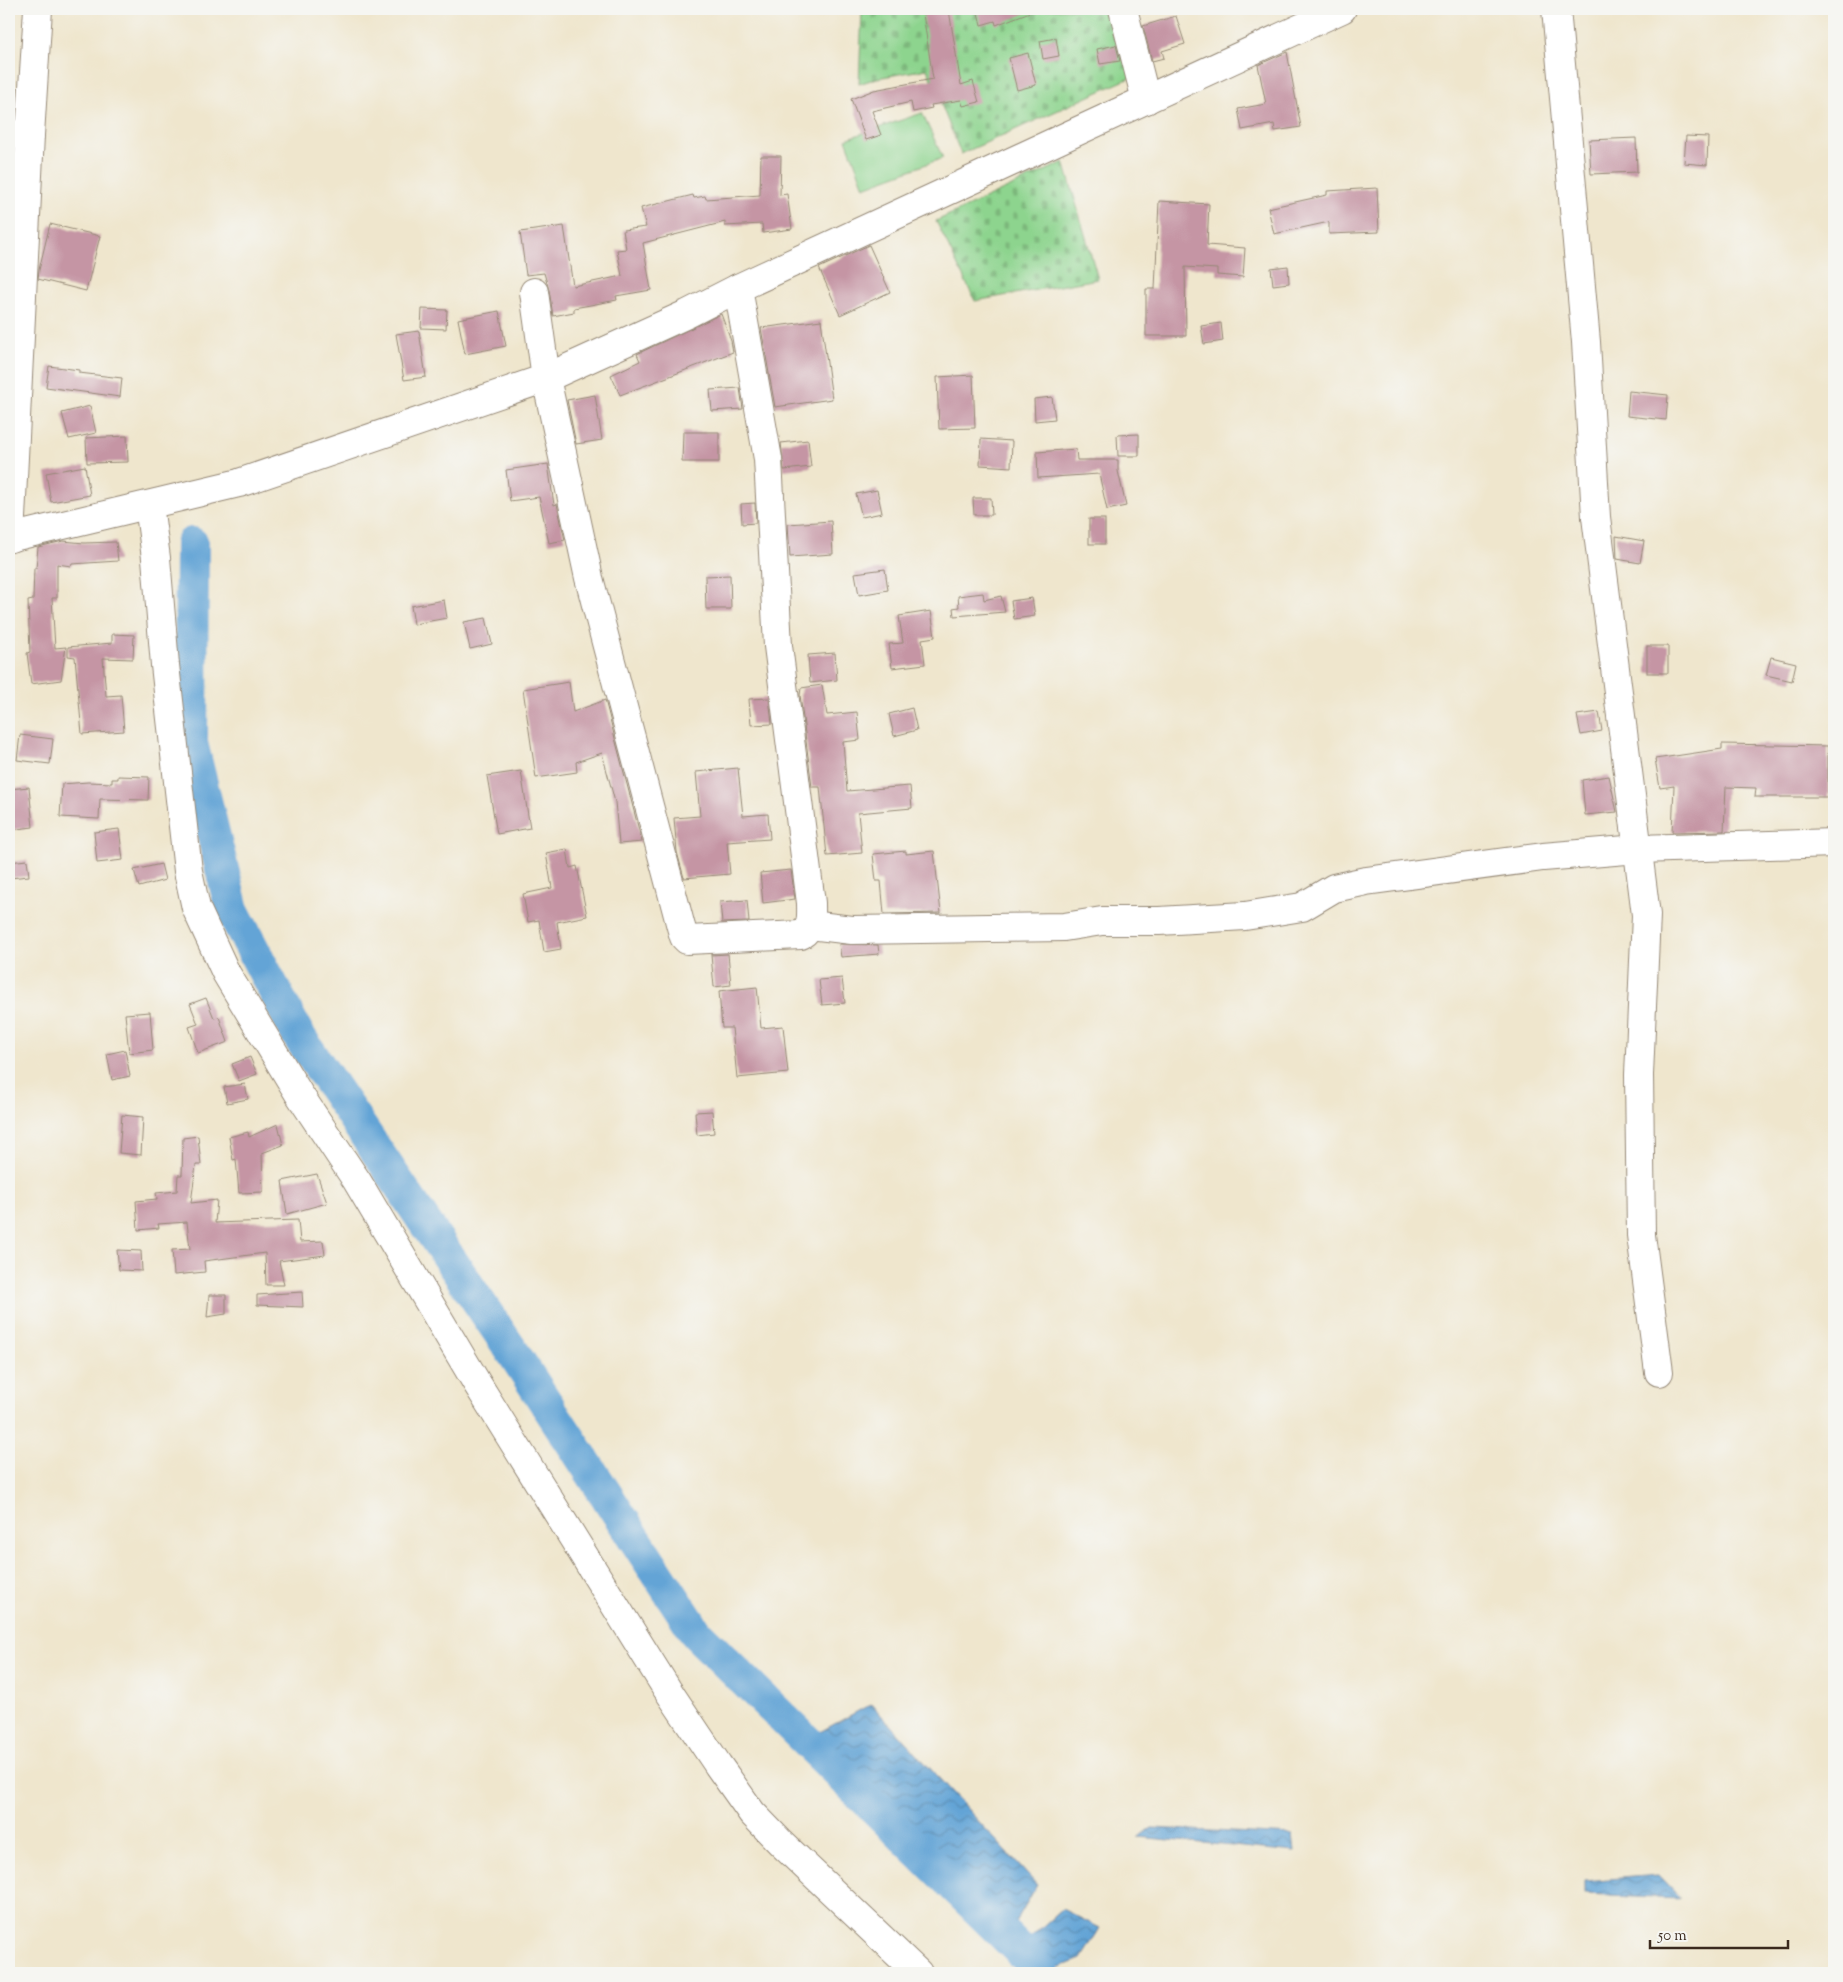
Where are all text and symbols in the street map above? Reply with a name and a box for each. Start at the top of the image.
scale bar [1650,1917,1788,1949]
text: 50 m [1657,1926,1687,1947]

